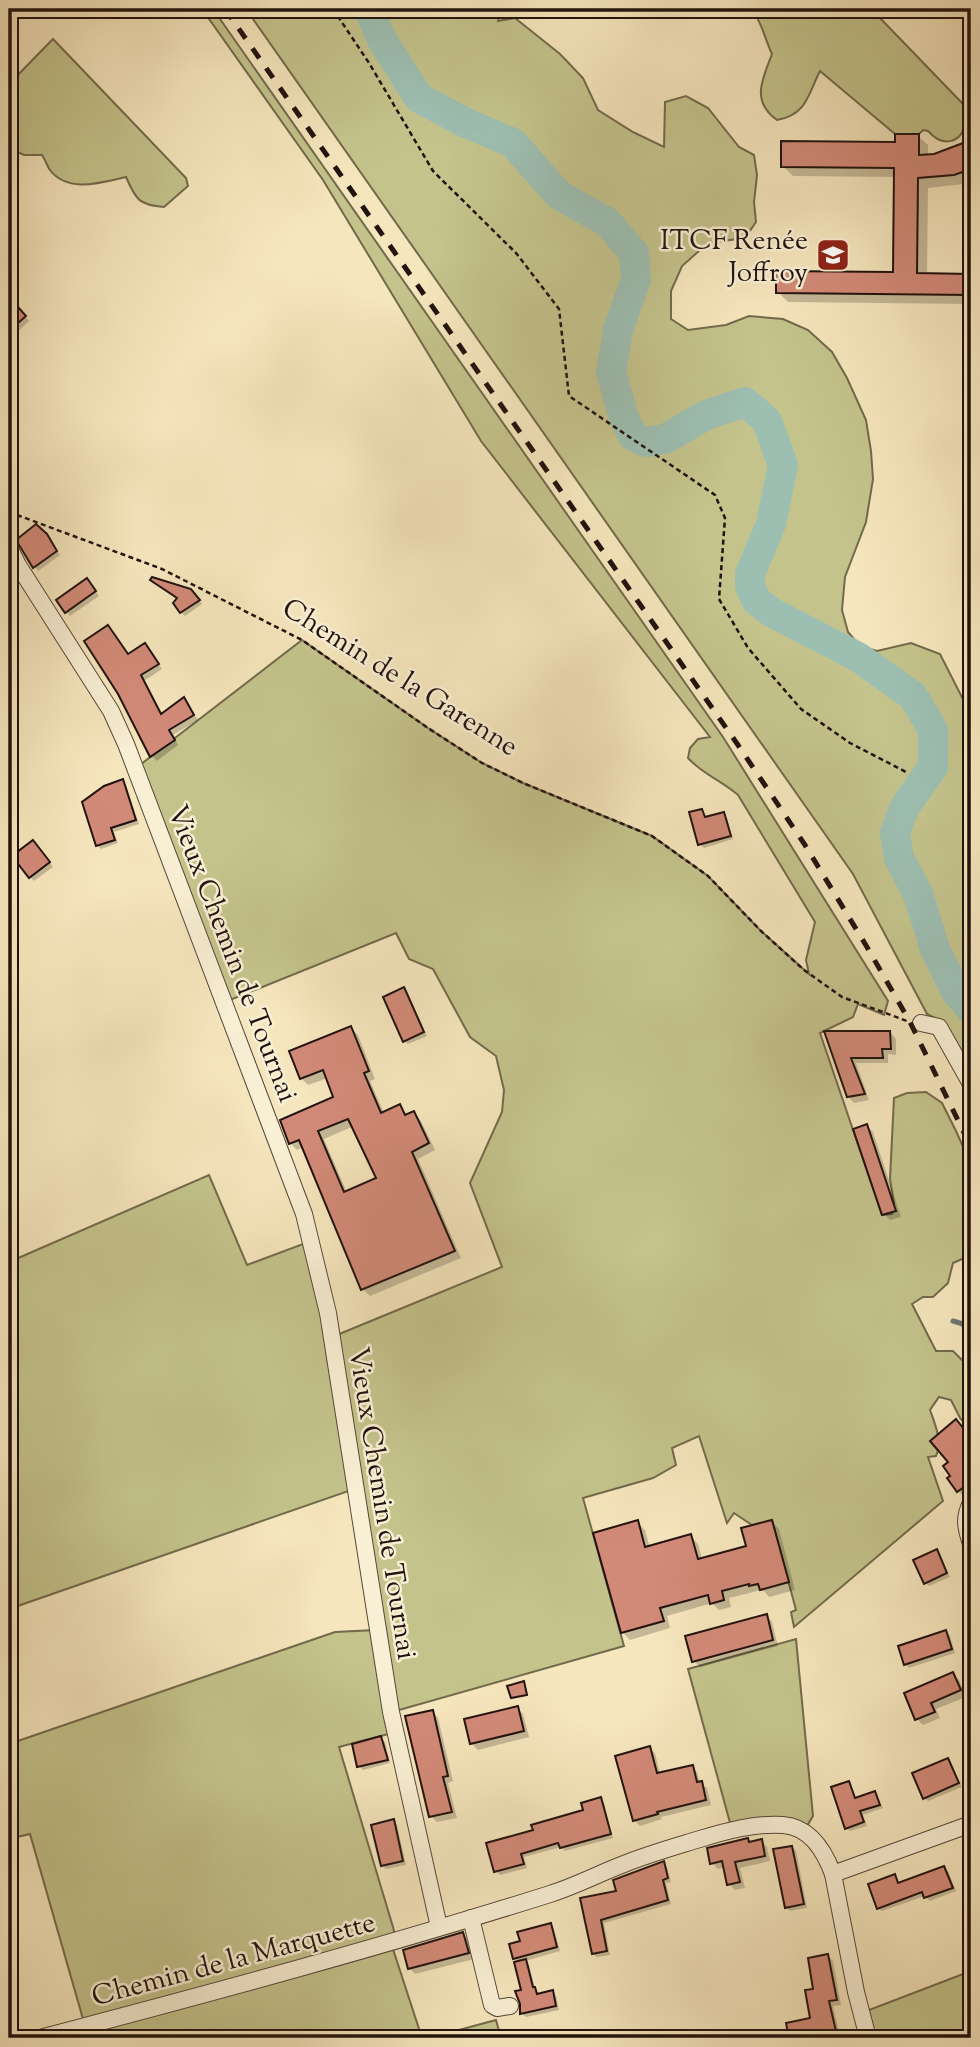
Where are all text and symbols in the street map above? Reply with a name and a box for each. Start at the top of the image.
place label: ITCF Renée Joffroy [660,222,808,294]
school or university icon: ITCF Renée Joffroy [814,236,852,274]
street label: Chemin de la Garenne [274,590,525,767]
street label: Vieux Chemin de Tournai [156,799,306,1109]
street label: Vieux Chemin de Tournai [337,1344,425,1663]
street label: Chemin de la Marquette [88,1904,380,2018]

